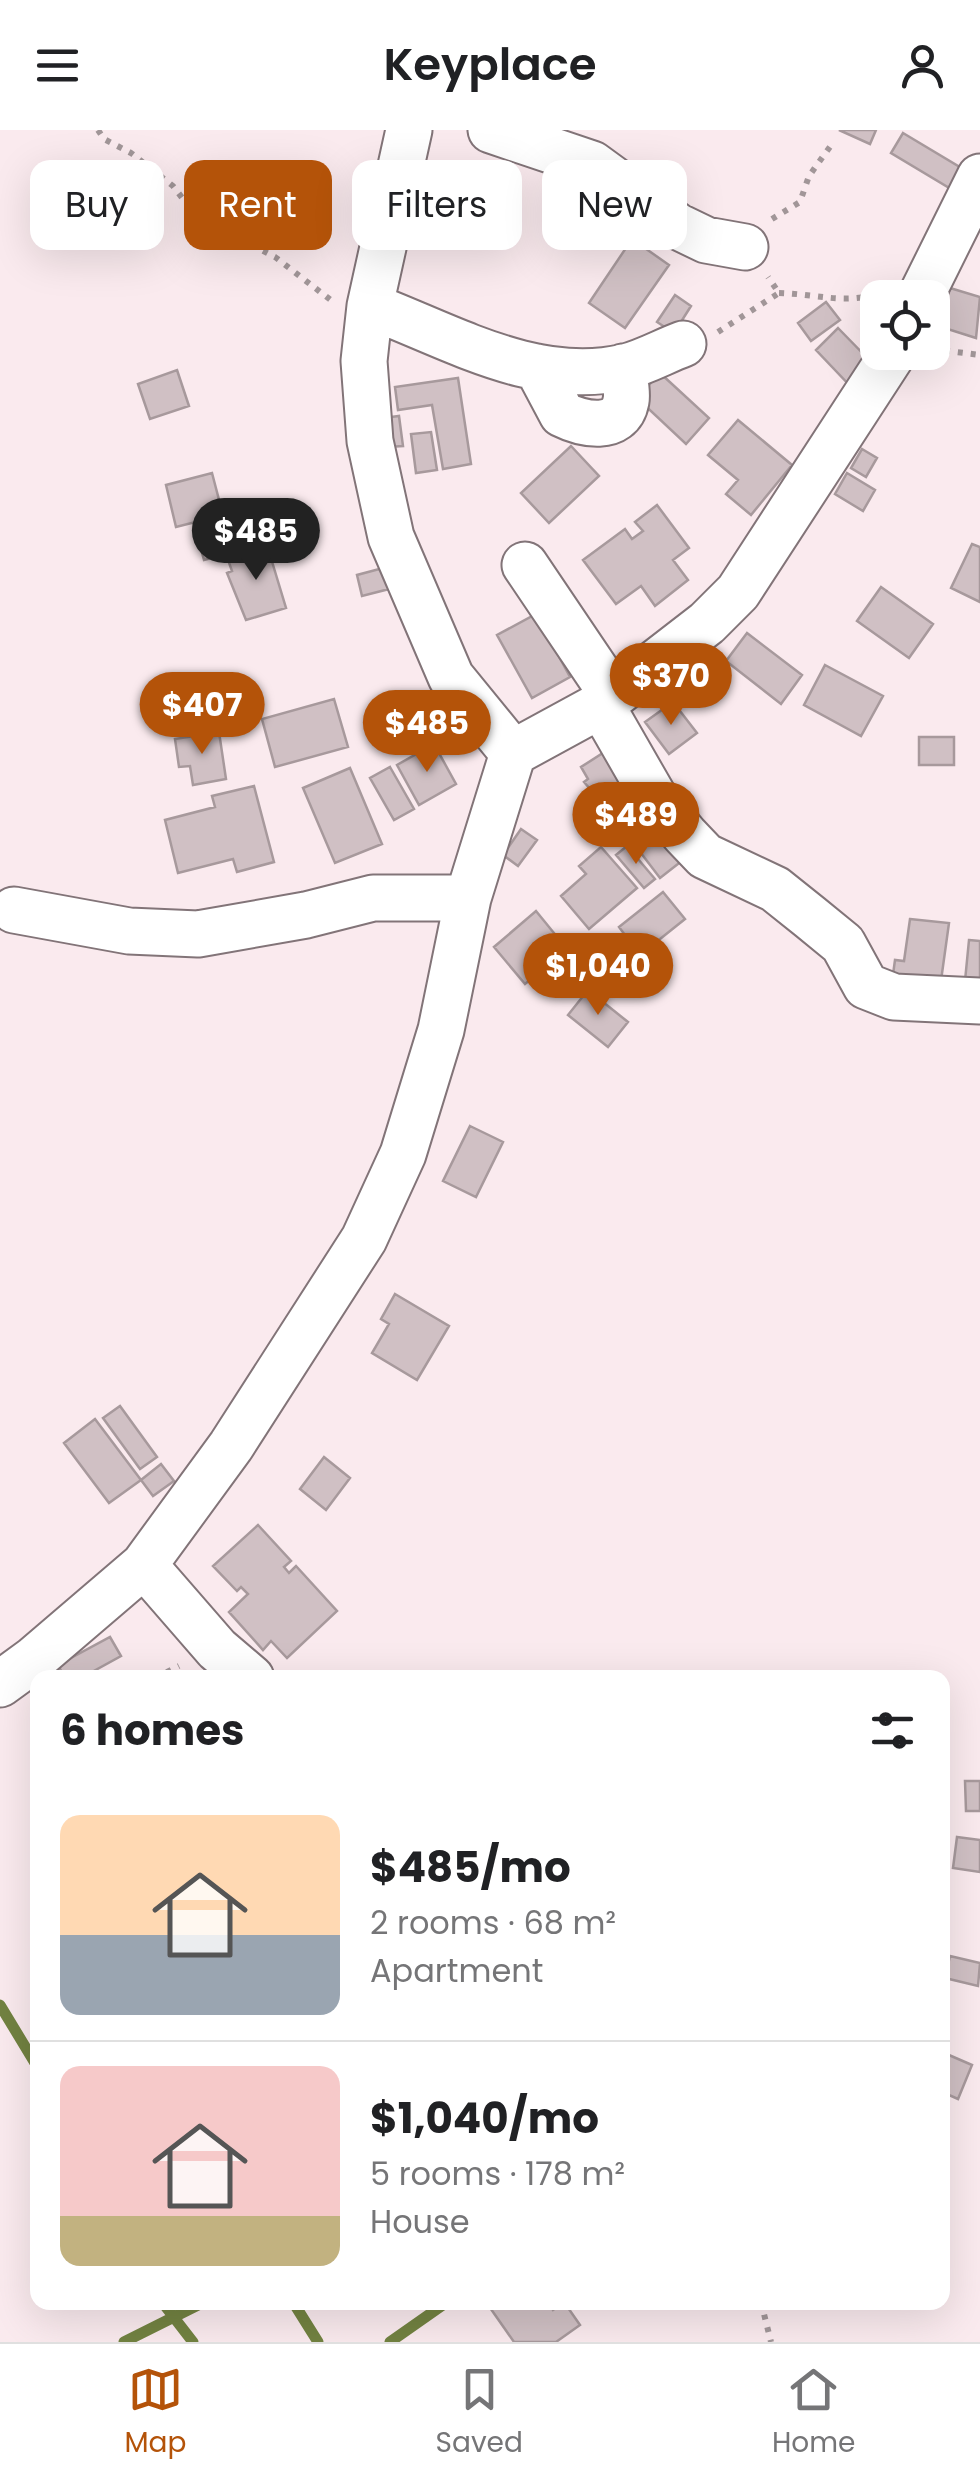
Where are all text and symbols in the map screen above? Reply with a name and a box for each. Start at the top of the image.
text: Keyplace [383,33,597,96]
icon: menu [30,38,85,93]
icon: person [895,38,950,93]
chip: Buy [30,160,164,250]
chip: Rent [184,160,332,250]
chip: Filters [352,160,522,250]
chip: New [542,160,687,250]
map controls [860,280,950,370]
button: locate [860,280,950,370]
pin: $485 [197,498,315,583]
text: $485 [214,508,298,553]
pin: $370 [612,643,730,728]
text: $370 [632,653,710,698]
pin: $407 [143,672,261,757]
text: $407 [162,682,242,727]
pin: $485 [368,690,486,775]
text: $485 [385,700,469,745]
pin: $489 [577,782,695,867]
text: $489 [594,792,678,837]
pin: $1,040 [517,933,679,1018]
text: $1,040 [545,943,651,988]
text: 6 homes [60,1701,245,1760]
icon: filters [865,1703,920,1758]
text: $485/mo [370,1838,571,1897]
icon: home [140,1855,260,1975]
text: 2 rooms · 68 m² [370,1900,616,1945]
text: Apartment [370,1948,543,1993]
text: $1,040/mo [370,2089,599,2148]
icon: home [140,2106,260,2226]
text: 5 rooms · 178 m² [370,2151,625,2196]
text: House [370,2199,470,2244]
tab: Map [125,2362,186,2464]
tab: Saved [436,2362,523,2464]
tab: Home [772,2362,855,2464]

